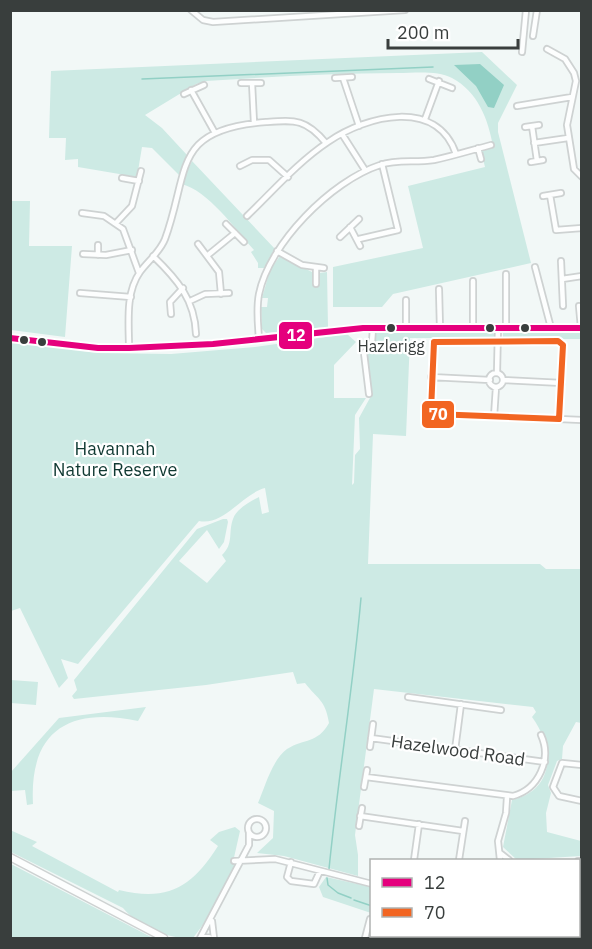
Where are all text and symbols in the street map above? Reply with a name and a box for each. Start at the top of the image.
scale bar [388,12,518,50]
text: 200 m [397,21,449,44]
line badge: 12 [278,321,313,350]
marker: Hazlerigg [385,322,397,334]
unlabelled marker [484,322,496,334]
unlabelled marker [519,322,531,334]
text: 12 [286,325,306,345]
unlabelled marker [18,334,30,346]
unlabelled marker [36,336,48,348]
place label: Hazlerigg [357,336,425,356]
line badge: 70 [421,400,455,429]
text: 70 [428,404,448,424]
park label: Havannah Nature Reserve [53,437,177,481]
street label: Hazelwood Road [389,729,527,771]
legend [370,859,580,937]
text: 12 [424,871,446,894]
text: 70 [424,901,446,924]

